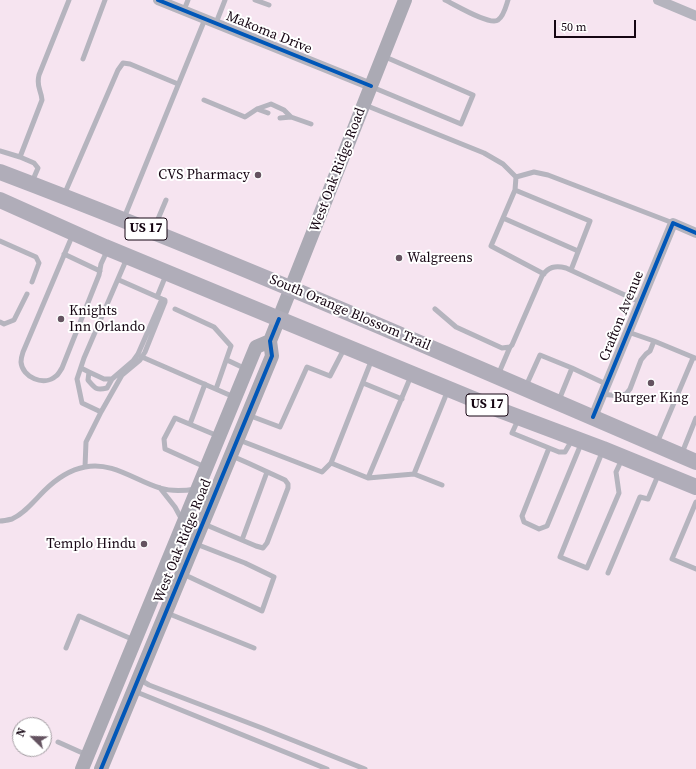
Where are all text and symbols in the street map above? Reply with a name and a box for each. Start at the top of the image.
street label: Makoma Drive [224,8,314,58]
scale bar [556,12,638,38]
text: 50 m [561,19,587,35]
street label: West Oak Ridge Road [307,105,369,235]
place label: CVS Pharmacy [158,167,250,183]
marker: CVS Pharmacy [253,170,263,180]
road number: US 17 [125,218,167,240]
place label: Walgreens [407,250,473,266]
marker: Walgreens [394,253,404,263]
street label: Crafton Avenue [596,268,648,364]
street label: South Orange Blossom Trail [267,271,433,355]
place label: Knights Inn Orlando [69,303,145,336]
marker: Knights Inn Orlando [56,314,66,324]
marker: Burger King [646,378,656,388]
place label: Burger King [613,390,689,406]
road number: US 17 [466,394,508,416]
street label: West Oak Ridge Road [151,477,215,605]
place label: Templo Hindu [46,536,136,552]
marker: Templo Hindu [139,539,149,549]
north arrow [12,717,52,757]
text: N [13,726,30,739]

